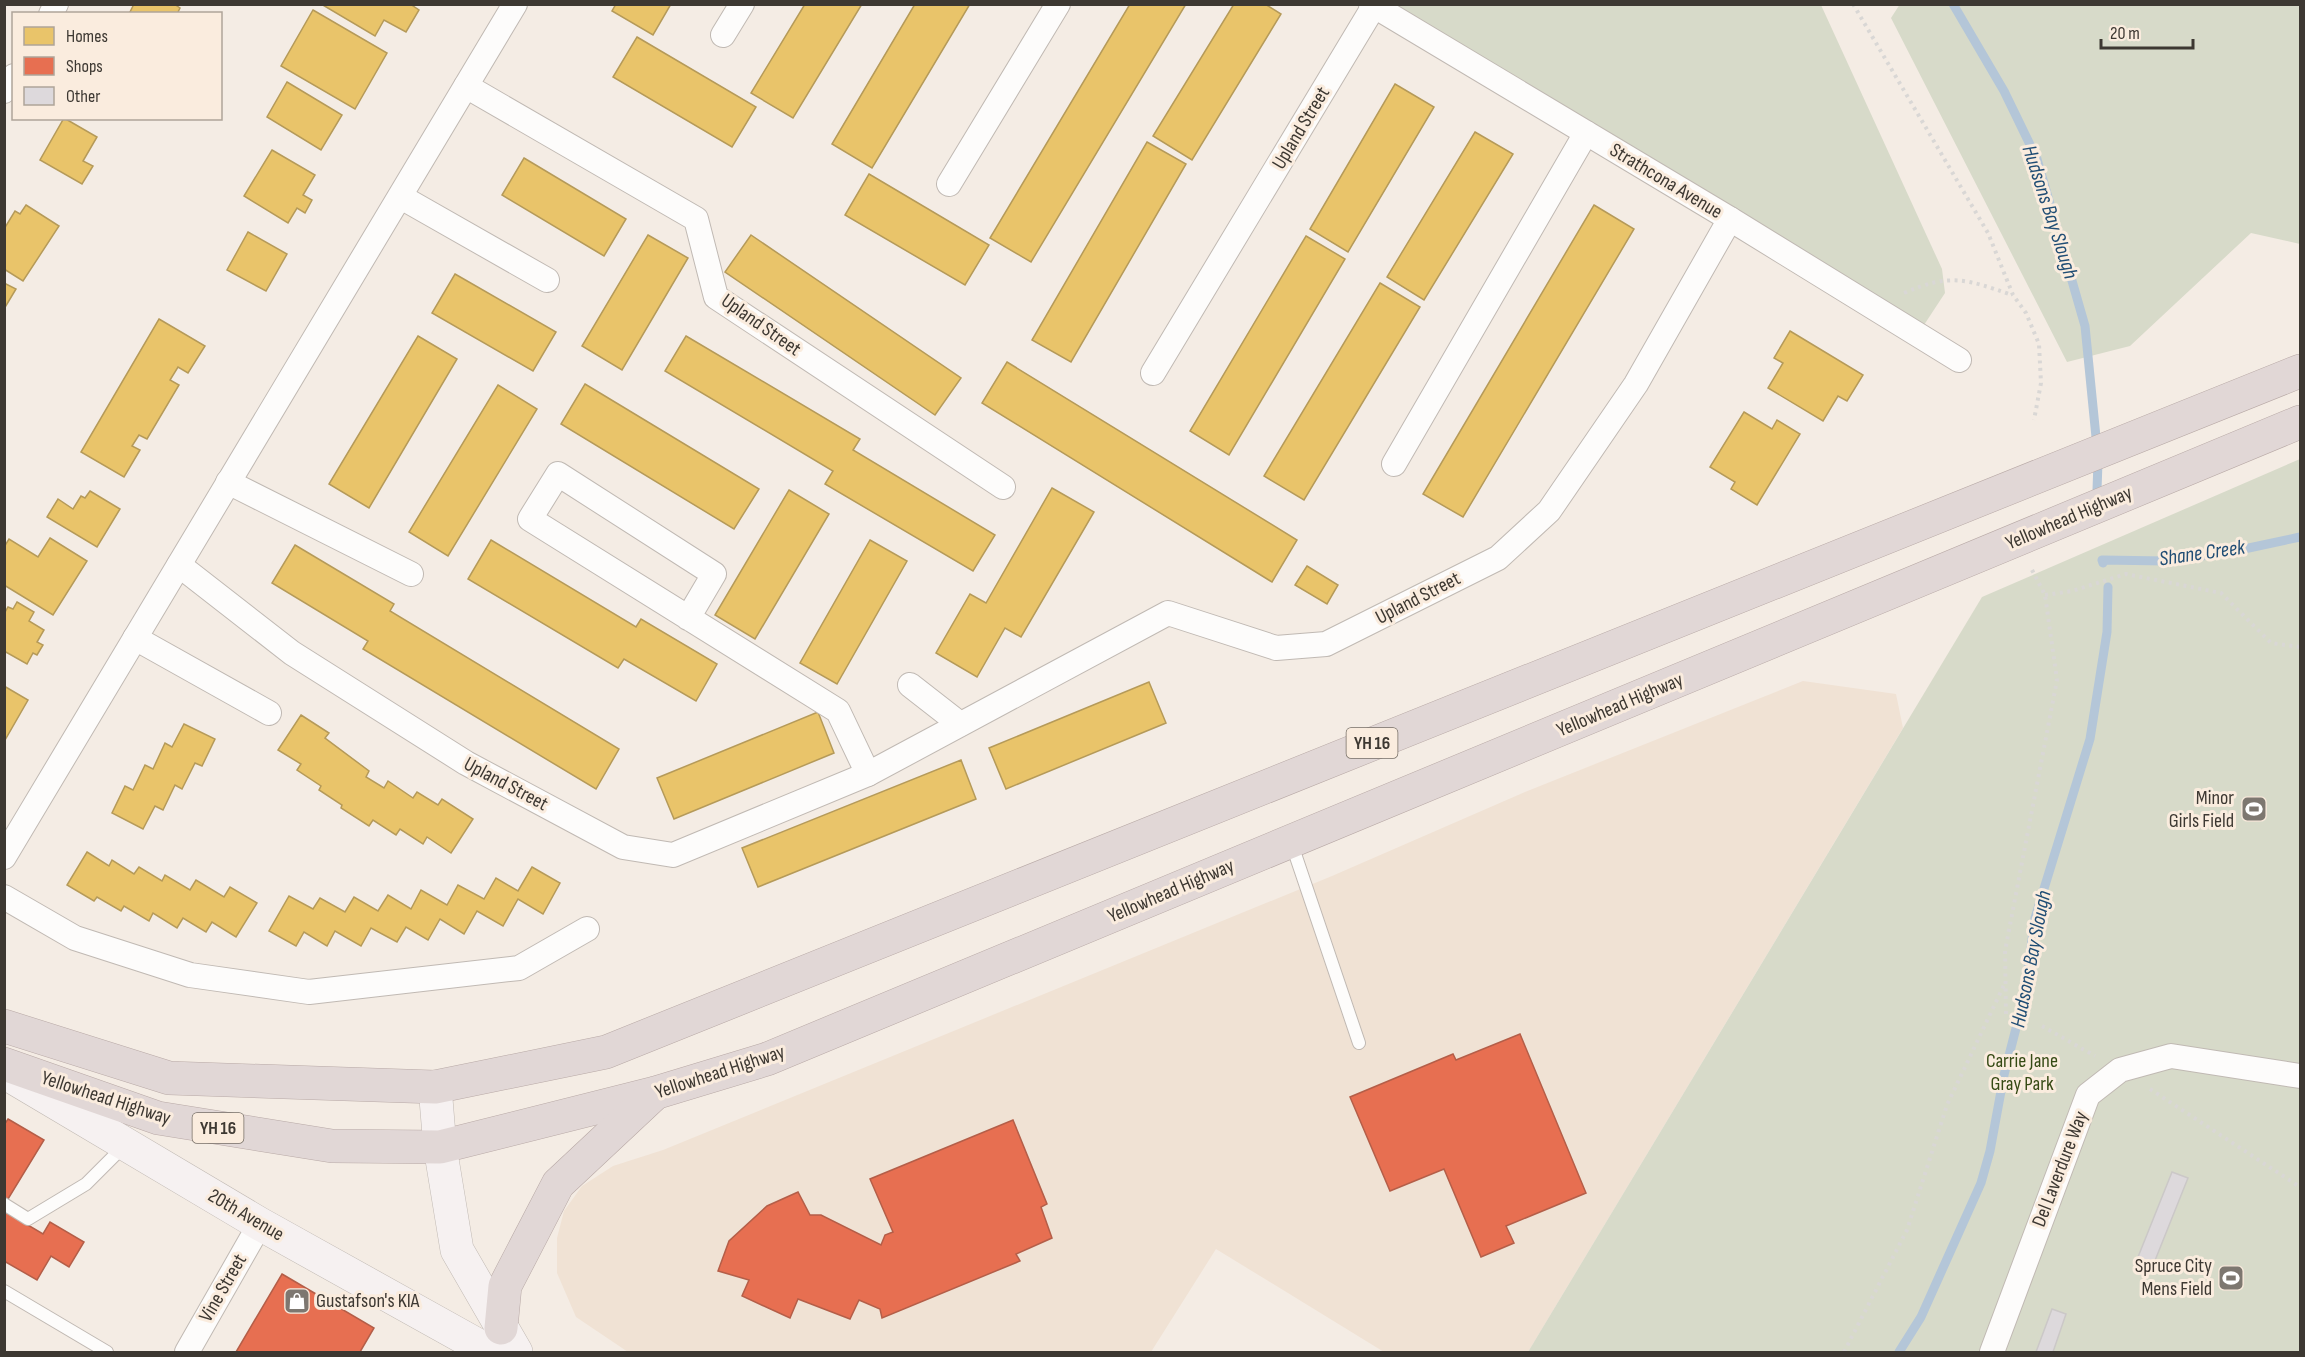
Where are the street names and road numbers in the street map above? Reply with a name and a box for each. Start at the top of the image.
street label: Upland Street [1267,82,1335,174]
street label: Strathcona Avenue [1605,138,1727,224]
street label: Upland Street [716,289,806,361]
street label: Yellowhead Highway [2002,481,2136,555]
street label: Upland Street [1372,566,1464,630]
street label: Yellowhead Highway [1553,668,1687,742]
road number: YH 16 [1346,728,1398,758]
street label: Upland Street [460,752,552,816]
street label: Yellowhead Highway [1104,854,1238,928]
street label: Yellowhead Highway [652,1040,788,1104]
street label: Yellowhead Highway [38,1066,174,1130]
street label: Del Laverdure Way [2027,1108,2093,1230]
road number: YH 16 [192,1113,244,1143]
street label: 20th Avenue [204,1184,288,1246]
street label: Vine Street [194,1250,252,1326]

